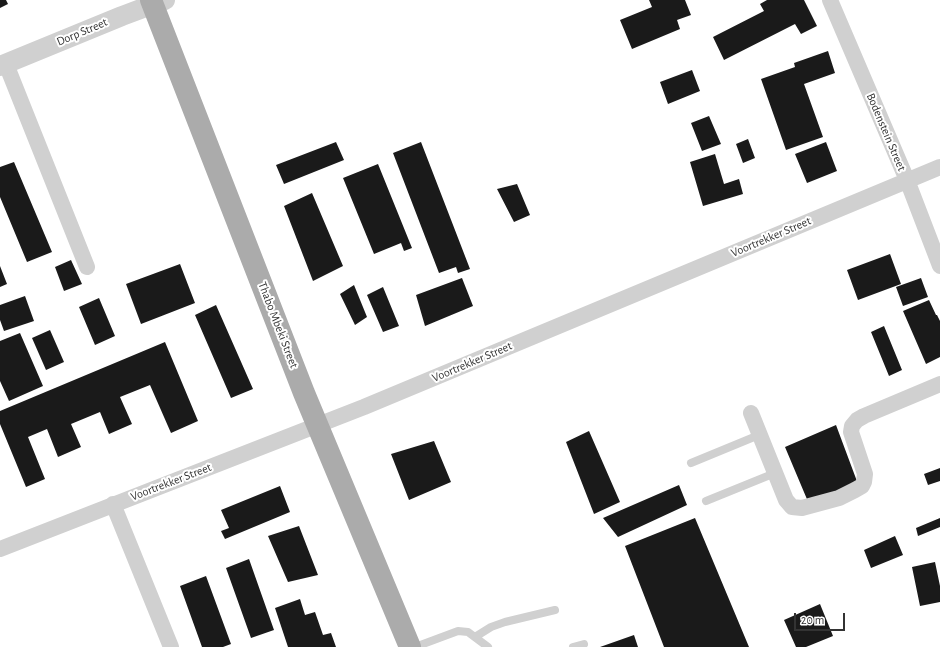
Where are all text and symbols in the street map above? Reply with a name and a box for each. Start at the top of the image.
street label: Dorp Street [54,15,110,49]
street label: Bodenstein Street [863,91,909,173]
street label: Voortrekker Street [729,214,813,260]
street label: Thabo Mbeki Street [255,280,301,370]
street label: Voortrekker Street [430,339,514,385]
street label: Voortrekker Street [129,460,213,504]
scale bar [796,605,847,631]
text: 20 m [801,614,824,626]

